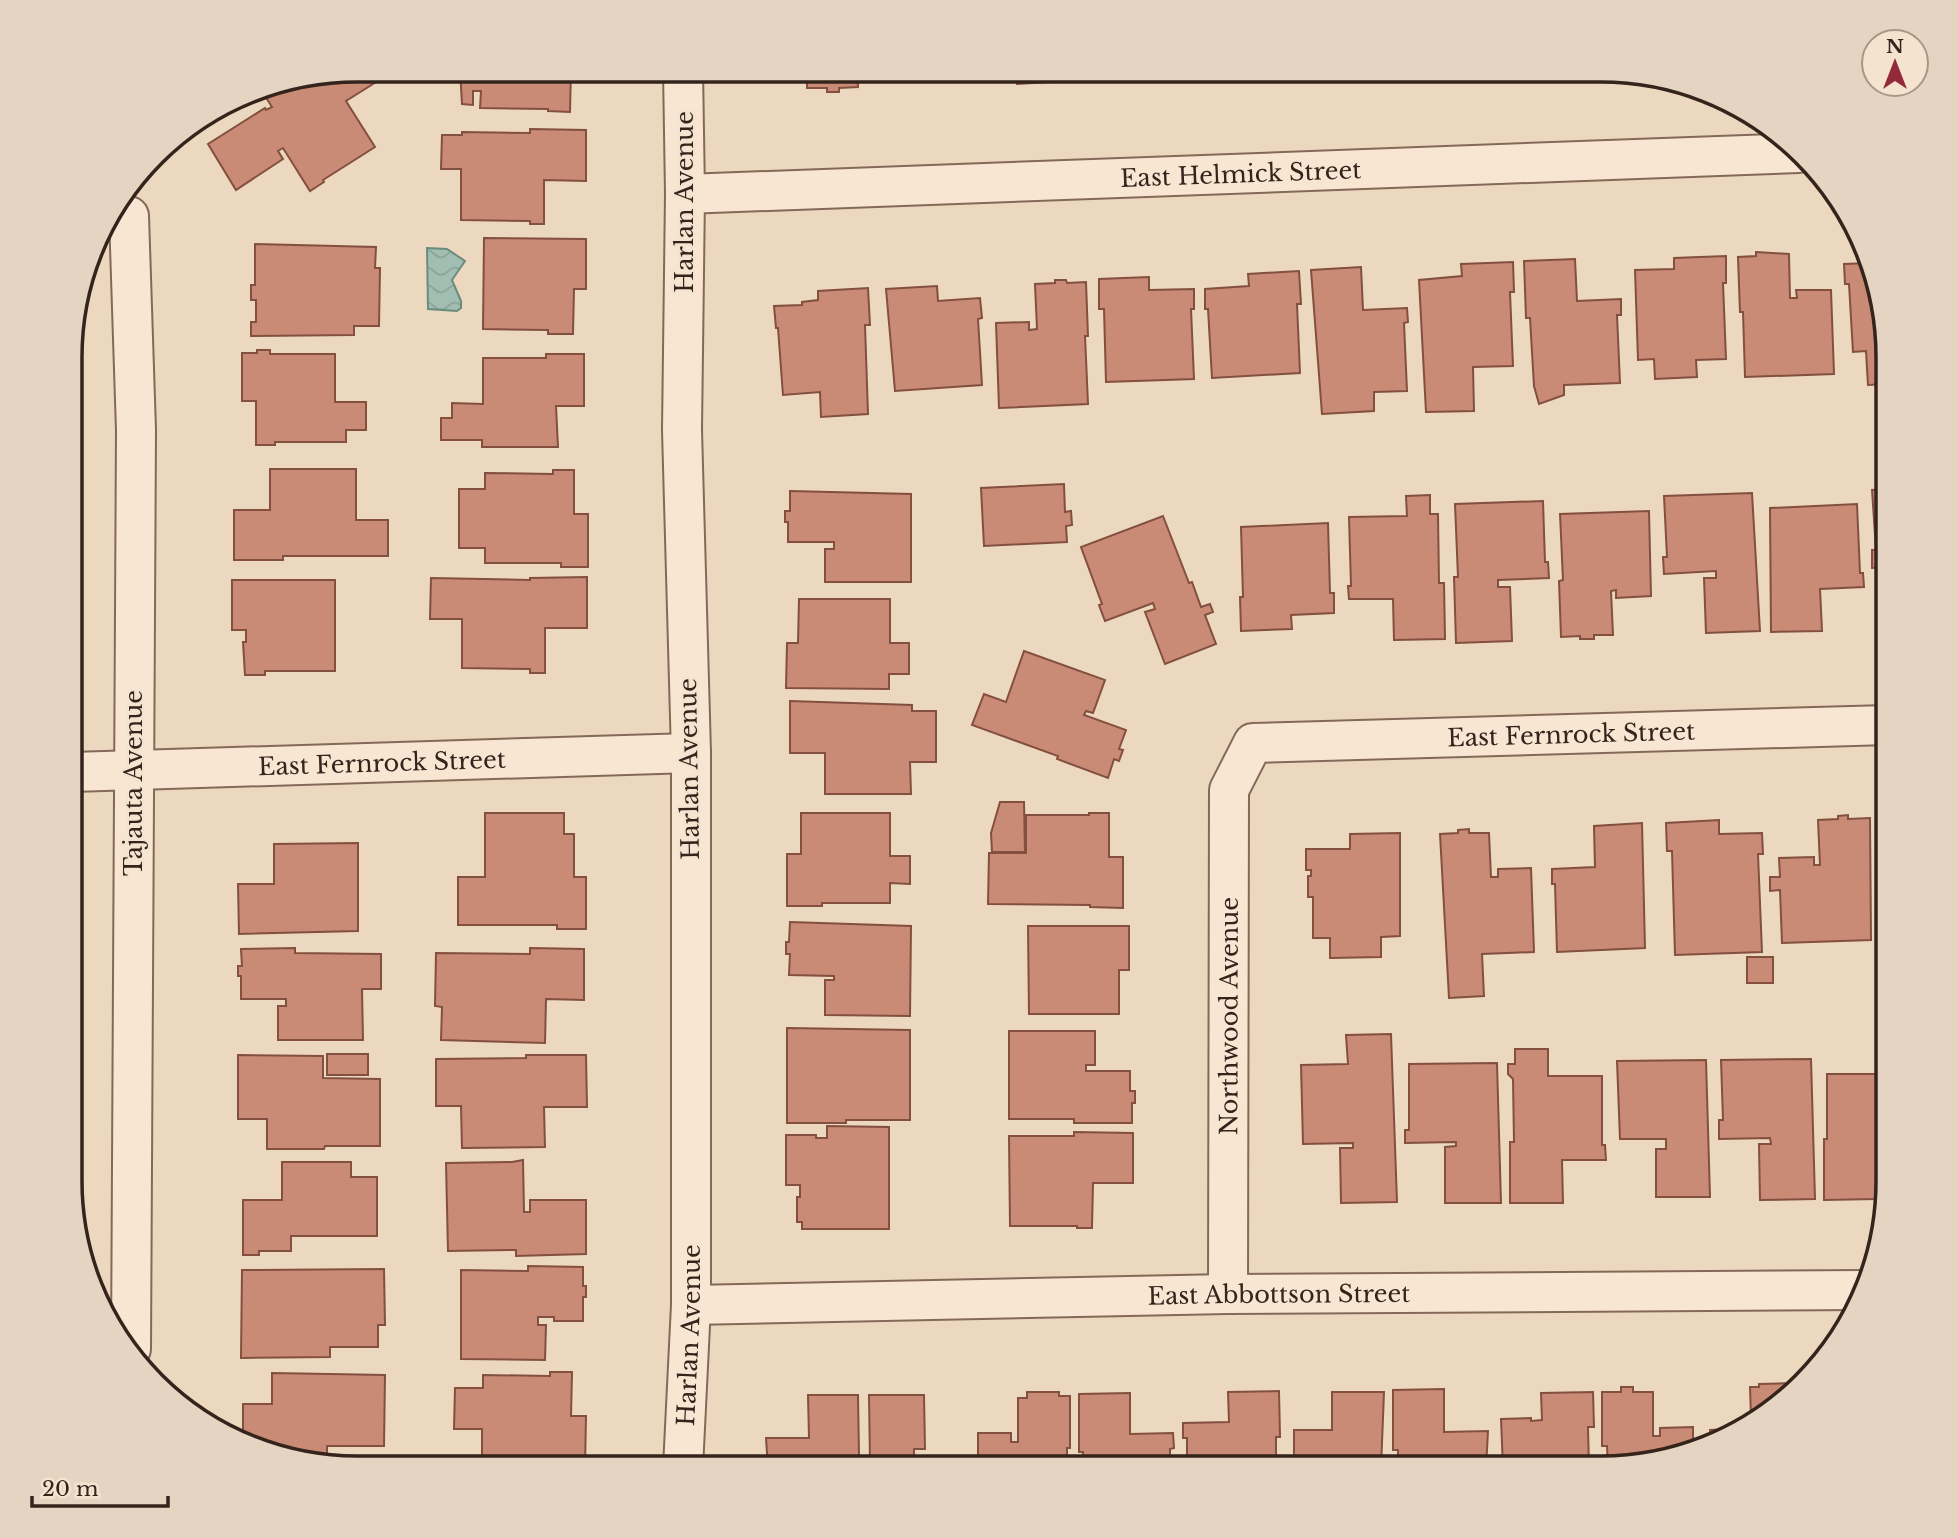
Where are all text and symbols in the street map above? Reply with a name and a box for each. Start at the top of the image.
north arrow [1860,28,1930,98]
text: N [1886,35,1904,58]
street label: Harlan Avenue [670,111,699,293]
street label: East Helmick Street [1120,155,1362,192]
street label: Harlan Avenue [673,678,705,860]
street label: Tajauta Avenue [119,690,148,876]
street label: East Fernrock Street [1447,716,1695,752]
street label: East Fernrock Street [258,744,506,781]
street label: Northwood Avenue [1214,897,1243,1135]
street label: Harlan Avenue [671,1244,706,1427]
street label: East Abbottson Street [1147,1278,1410,1310]
scale bar [32,1464,168,1508]
text: 20 m [42,1476,99,1502]

